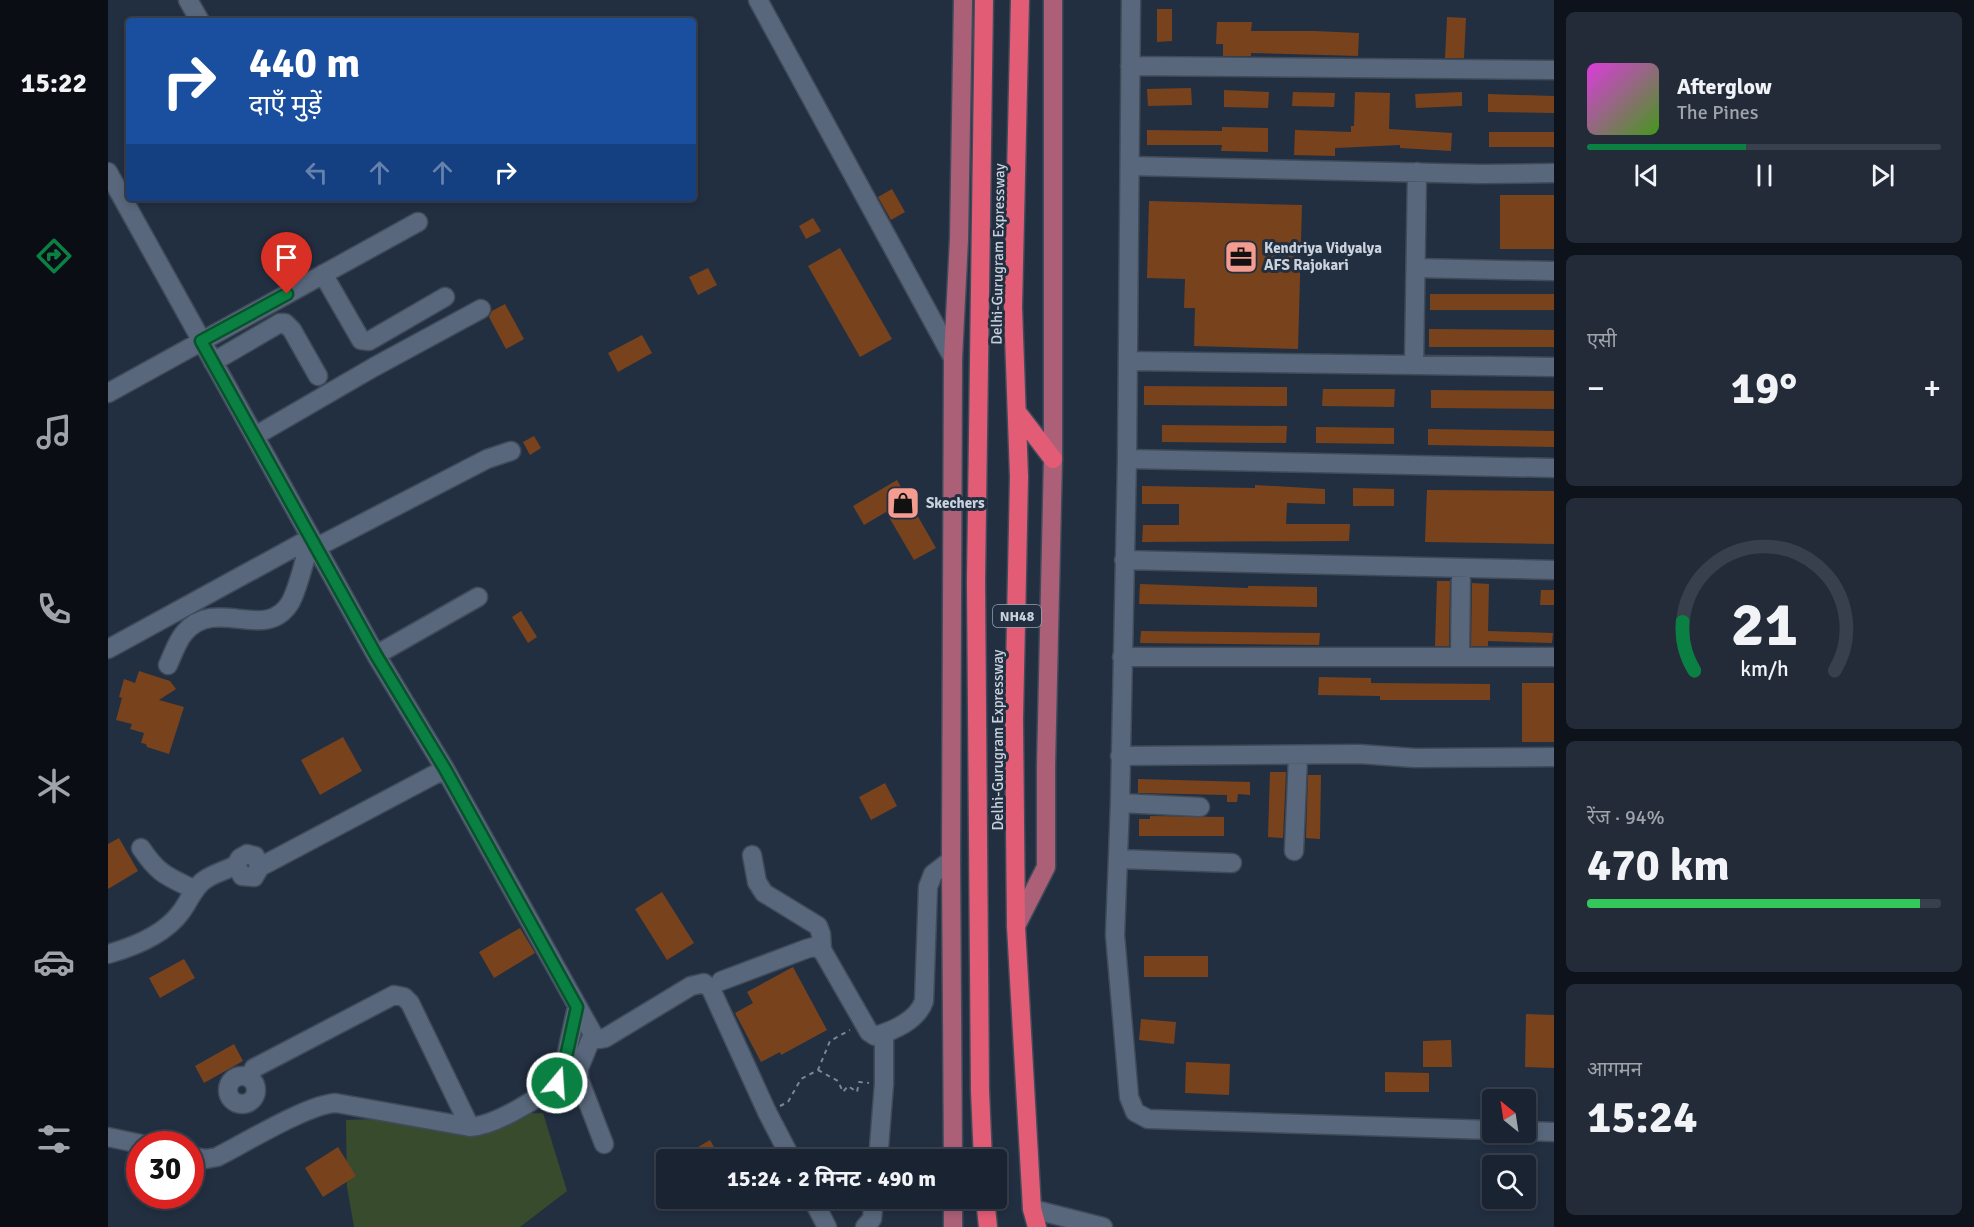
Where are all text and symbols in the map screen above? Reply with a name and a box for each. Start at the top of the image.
text: 440 m [249,38,360,89]
icon: right [150,42,228,120]
text: 15:22 [21,67,87,100]
text: Afterglow [1677,73,1772,100]
text: दाएँ मुड़ें [249,89,322,122]
text: The Pines [1677,100,1759,125]
icon: left [300,156,333,189]
icon: ahead [363,156,396,189]
icon: ahead [426,156,459,189]
icon: right [489,156,522,189]
icon: previous [1630,159,1663,192]
icon: pause [1748,159,1781,192]
icon: next [1866,159,1899,192]
street label: Delhi-Gurugram Expressway [987,163,1009,345]
pin [261,232,312,294]
icon: directions [33,235,75,277]
office icon: Kendriya Vidyalya AFS Rajokari [1223,239,1259,275]
place label: Kendriya Vidyalya AFS Rajokari [1264,239,1382,274]
icon: arrive [270,241,303,274]
text: एसी [1587,328,1617,353]
text: 19° [1731,361,1797,416]
text: − [1587,368,1605,409]
text: + [1923,368,1941,409]
icon: music [33,411,75,453]
shop icon: Skechers [885,485,921,521]
place label: Skechers [926,494,985,512]
text: 21 [1730,586,1798,663]
icon: phone [33,588,75,630]
road number: NH48 [993,605,1041,627]
street label: Delhi-Gurugram Expressway [989,649,1007,831]
text: km/h [1740,656,1788,682]
icon: climate [33,765,75,807]
text: रेंज · 94% [1587,805,1665,830]
text: 470 km [1587,838,1730,893]
icon: car [33,941,75,983]
position arrow [525,1051,589,1115]
text: आगमन [1587,1057,1642,1082]
north arrow [1482,1089,1536,1143]
map controls [1482,1089,1536,1209]
text: 15:24 [1587,1090,1697,1145]
icon: filters [33,1118,75,1160]
speed limit sign: 30 [126,1131,204,1209]
button: search [1482,1155,1536,1209]
text: 15:24 · 2 मिनट · 490 m [727,1165,936,1192]

